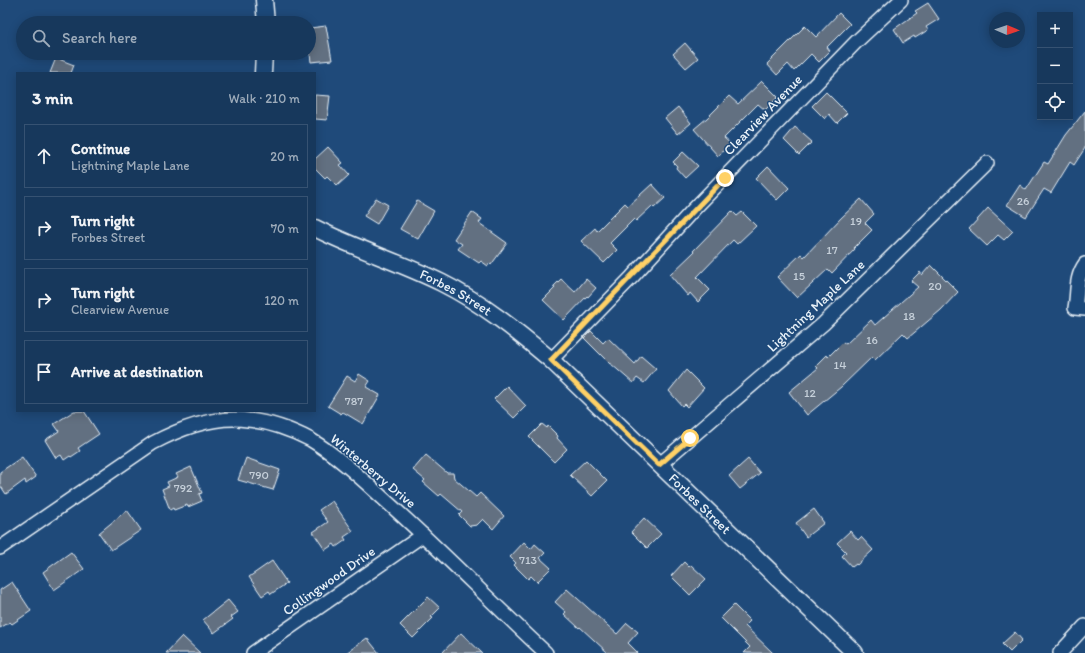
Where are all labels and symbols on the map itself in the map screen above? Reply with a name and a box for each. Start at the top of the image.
north arrow [989,12,1025,48]
street label: Clearview Avenue [720,71,806,159]
route end [716,169,734,187]
house number: 26 [1017,194,1029,208]
house number: 19 [850,214,862,228]
house number: 17 [826,243,838,257]
street label: Lightning Maple Lane [764,256,869,356]
street label: Forbes Street [417,265,495,319]
house number: 15 [793,269,805,283]
house number: 20 [928,279,942,293]
house number: 18 [903,309,915,323]
house number: 16 [866,333,878,347]
house number: 14 [834,358,846,372]
house number: 12 [804,386,817,400]
house number: 787 [345,394,363,408]
route start [681,429,699,447]
street label: Winterberry Drive [327,430,420,512]
house number: 790 [249,468,269,482]
street label: Forbes Street [665,470,735,537]
house number: 792 [174,481,193,495]
street label: Collingwood Drive [279,543,379,619]
house number: 713 [519,553,537,567]

